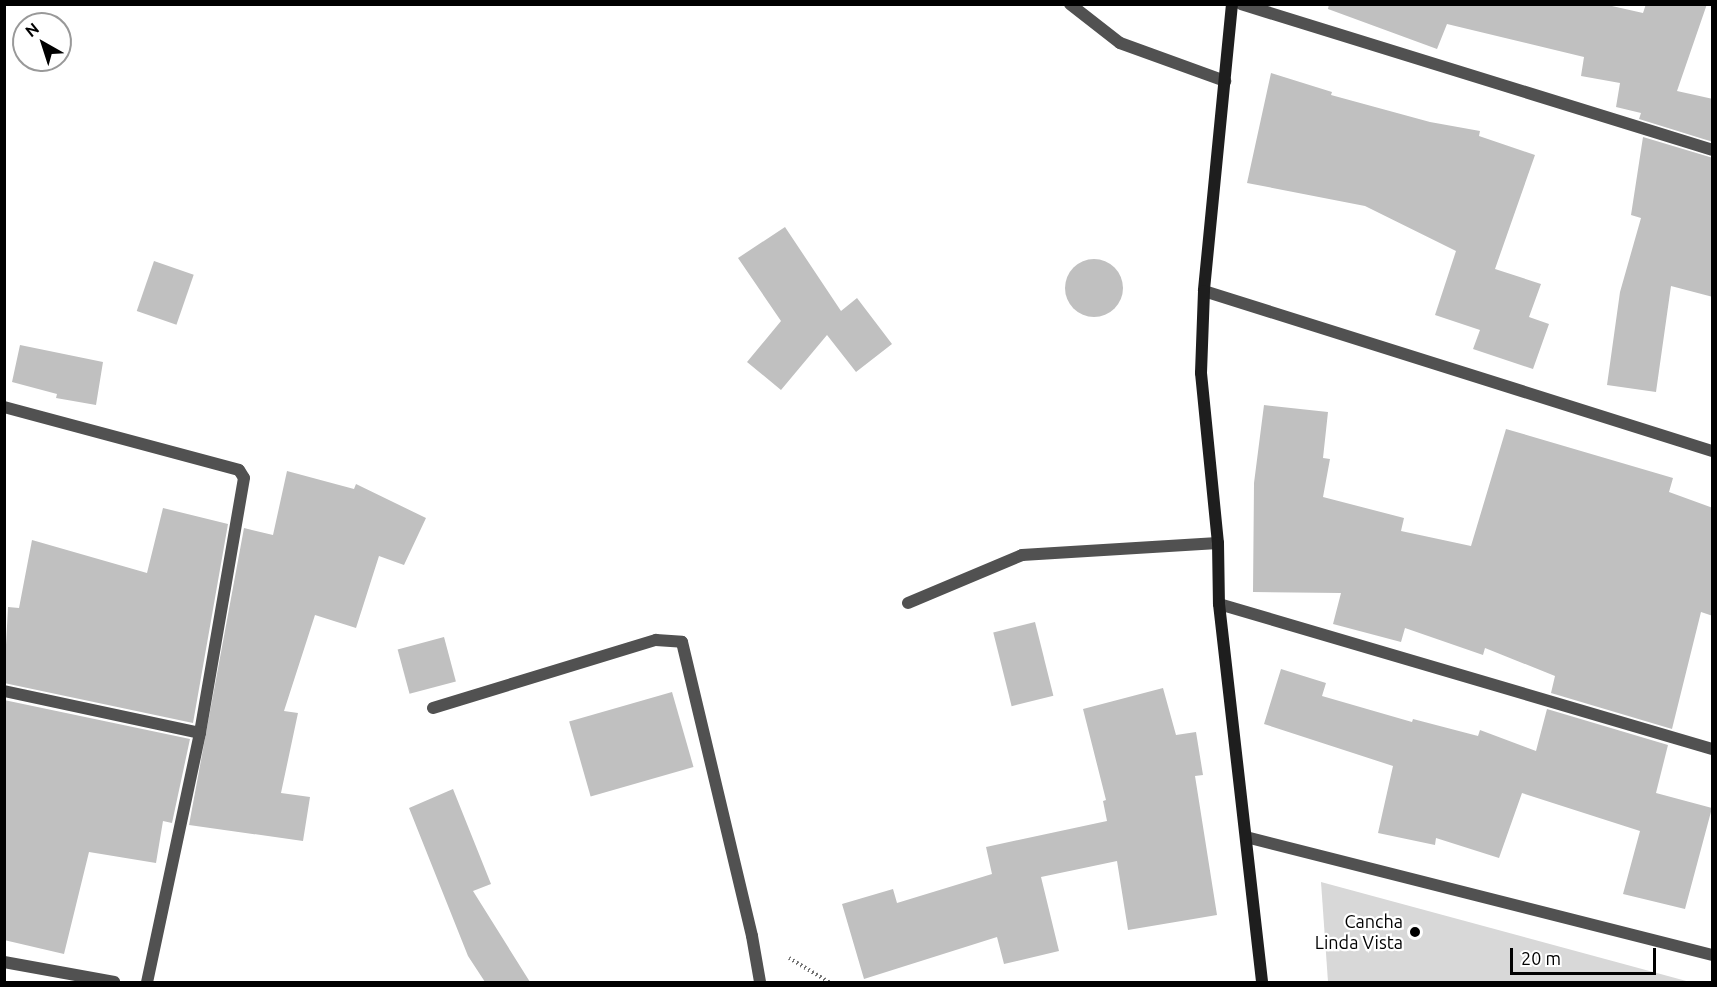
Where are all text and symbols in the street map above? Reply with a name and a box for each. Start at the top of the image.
north arrow [12,12,72,72]
text: N [22,19,42,40]
place label: Cancha Linda Vista [1315,911,1403,954]
marker: Cancha Linda Vista [1408,925,1422,939]
scale bar [1513,936,1658,974]
text: 20 m [1521,948,1561,968]

